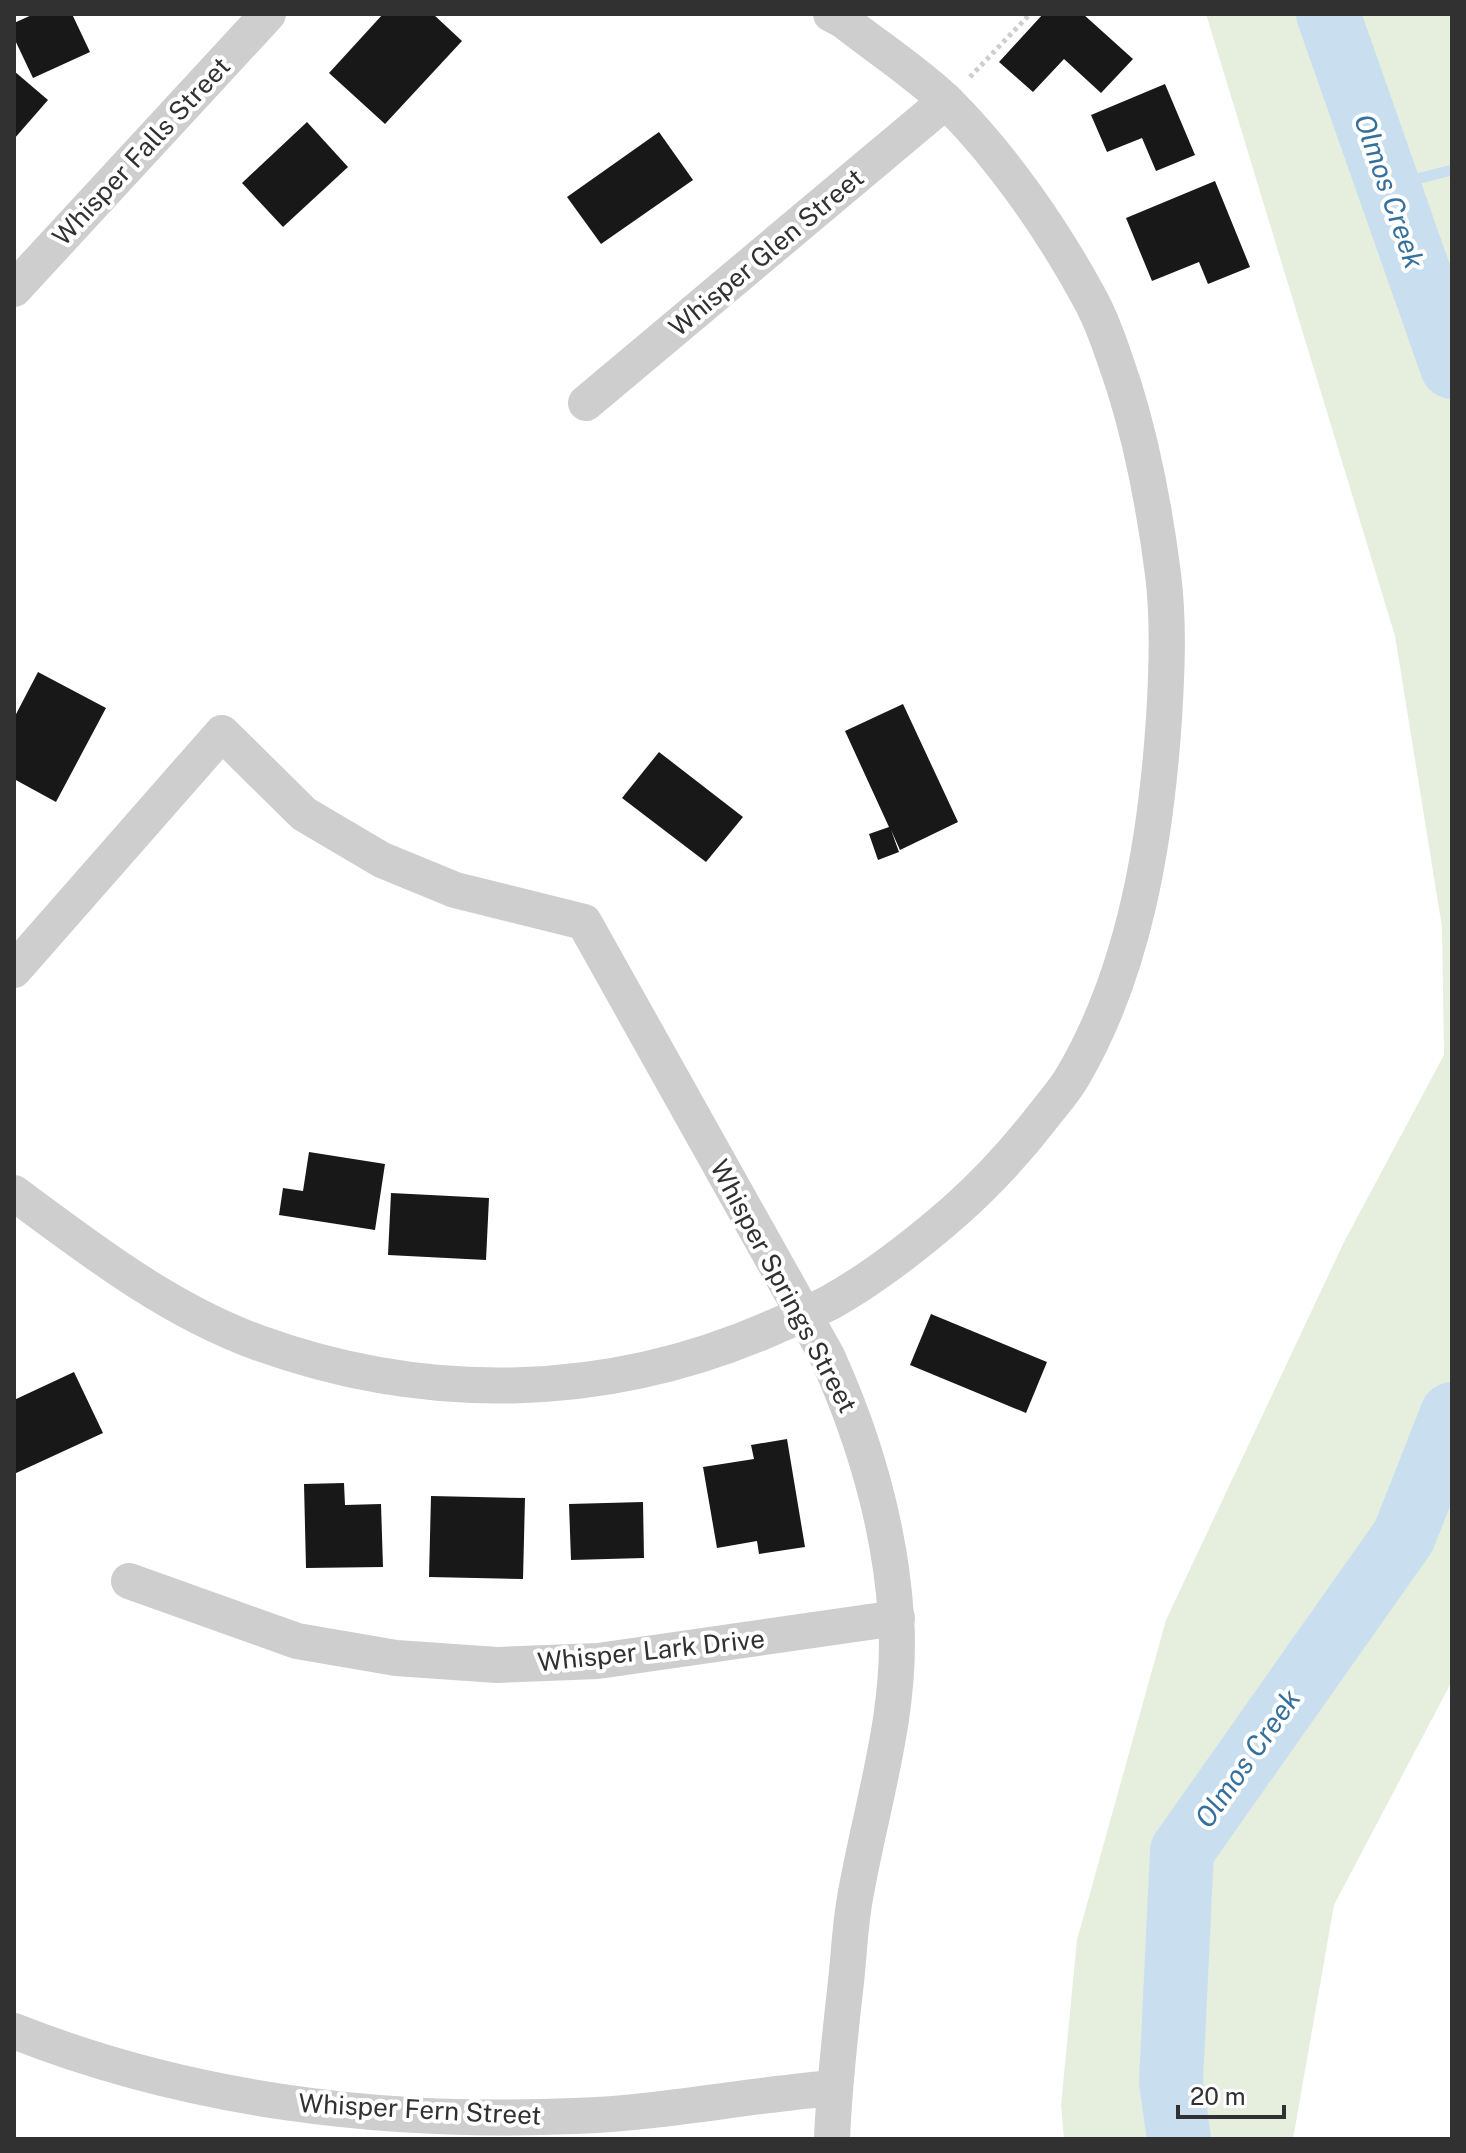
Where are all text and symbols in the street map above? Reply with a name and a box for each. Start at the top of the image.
street label: Whisper Falls Street [46,50,236,252]
water label: Olmos Creek [1348,110,1432,272]
street label: Whisper Glen Street [662,162,870,342]
street label: Whisper Springs Street [704,1154,864,1418]
street label: Whisper Lark Drive [536,1623,766,1677]
water label: Olmos Creek [1187,1683,1307,1833]
scale bar [1178,2069,1284,2119]
text: 20 m [1190,2082,1246,2110]
street label: Whisper Fern Street [298,2087,542,2131]

